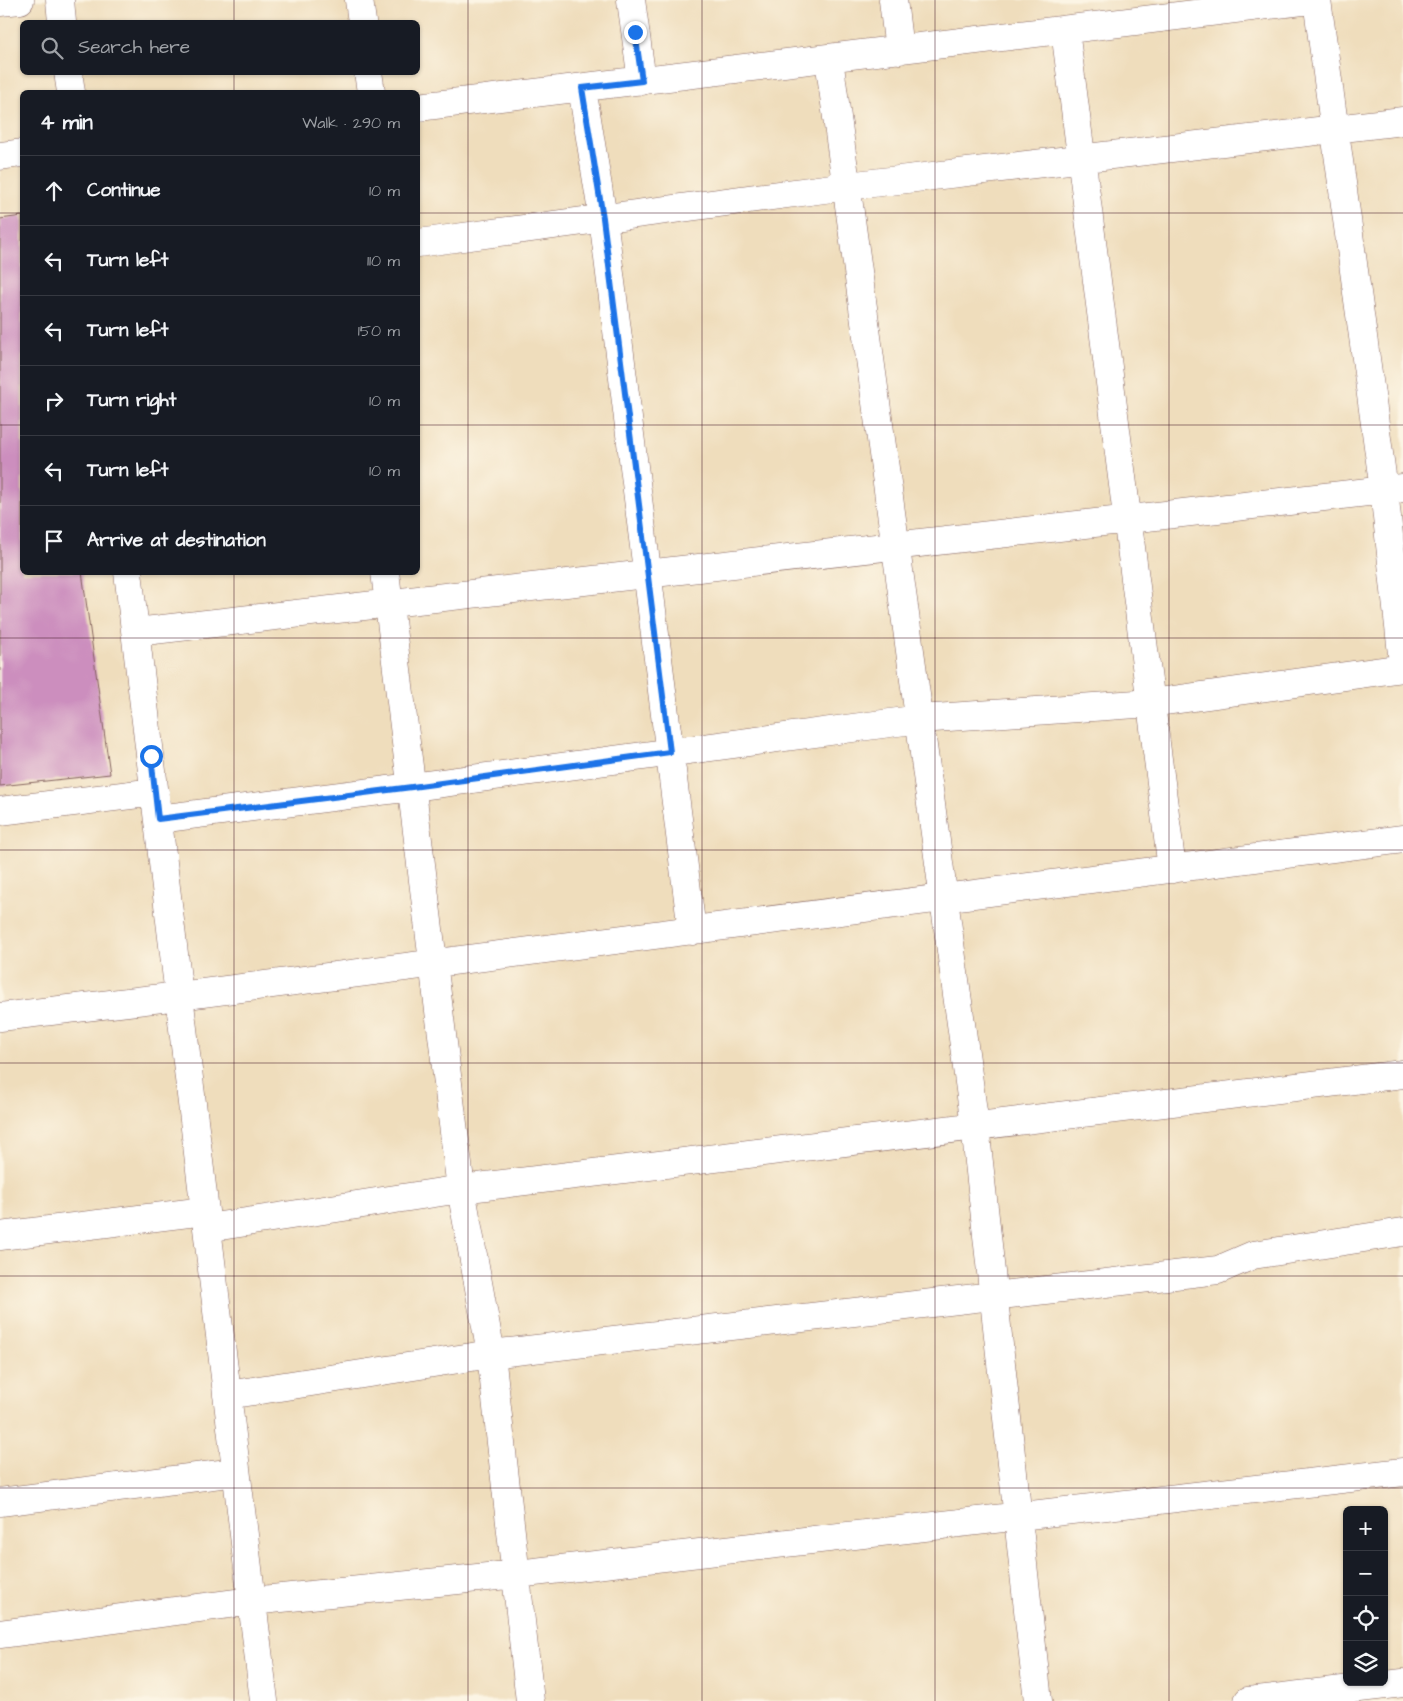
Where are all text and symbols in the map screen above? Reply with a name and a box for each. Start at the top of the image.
search box [20,20,420,75]
route end [624,21,647,44]
icon: search [38,34,66,62]
text: Search here [78,34,190,61]
text: 4 min [40,108,93,137]
text: Walk · 290 m [302,112,400,134]
icon: ahead [40,177,68,205]
text: Continue [87,177,161,204]
text: 10 m [369,180,400,202]
icon: left [40,247,68,275]
text: Turn left [87,247,168,274]
text: 110 m [367,250,400,272]
icon: left [40,317,68,345]
text: Turn left [87,317,168,344]
text: 150 m [358,320,400,342]
icon: right [40,387,68,415]
text: Turn right [87,387,176,414]
text: 10 m [369,390,400,412]
icon: left [40,457,68,485]
text: Turn left [87,457,168,484]
text: 10 m [369,460,400,482]
icon: arrive [40,527,68,555]
text: Arrive at destination [87,527,266,554]
route start [140,745,163,768]
map controls [1343,1506,1388,1686]
button: + [1343,1506,1388,1551]
button: − [1343,1551,1388,1596]
button: locate [1343,1596,1388,1641]
button: layers [1343,1641,1388,1686]

